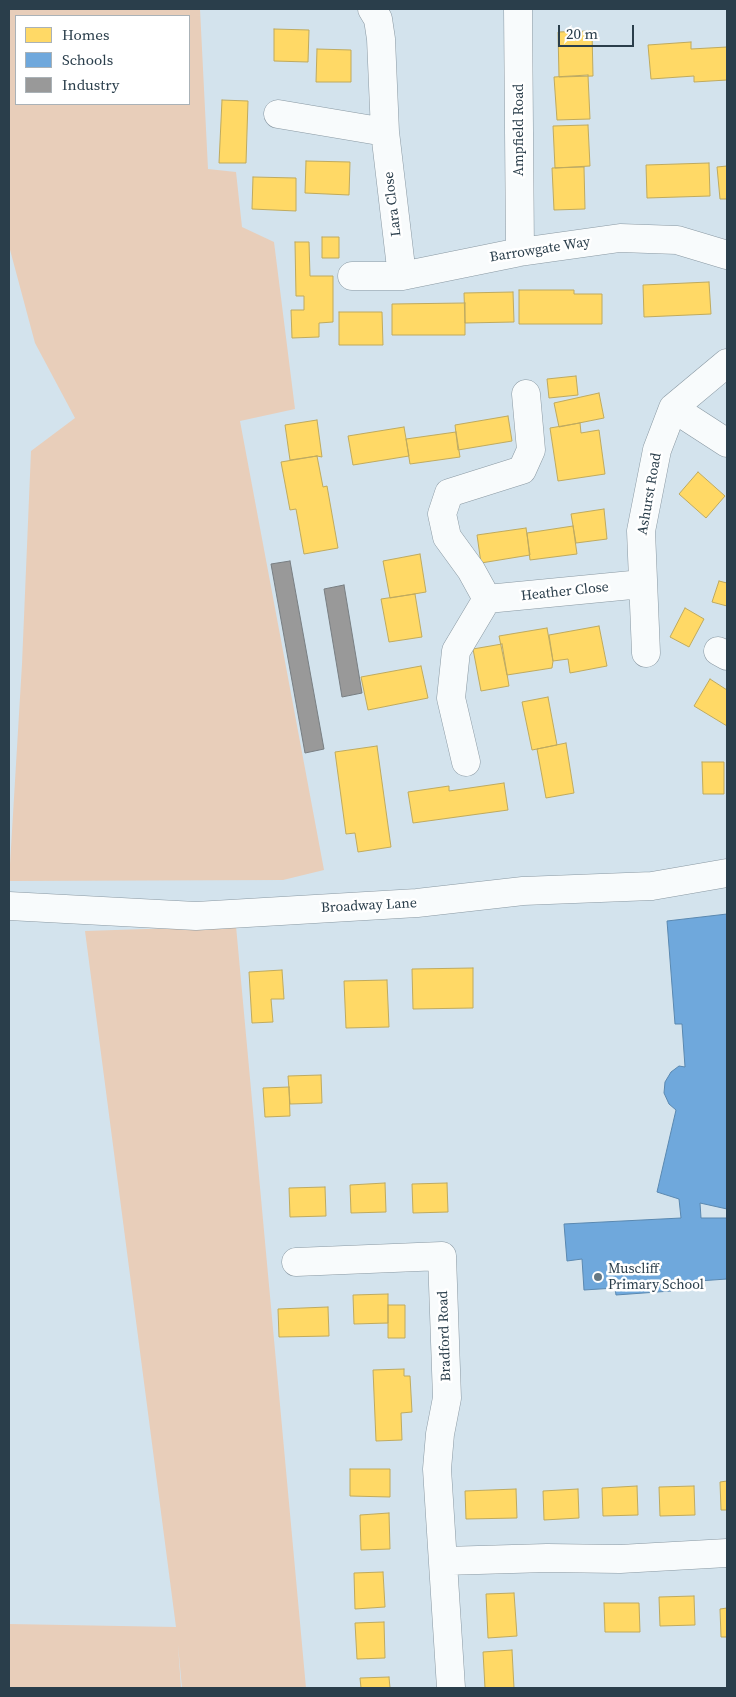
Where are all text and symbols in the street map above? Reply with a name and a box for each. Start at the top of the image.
legend [15,15,190,105]
scale bar [561,15,637,47]
text: 20 m [566,23,598,44]
text: Homes [62,24,109,45]
text: Schools [62,49,113,70]
text: Industry [62,74,119,95]
street label: Ampfield Road [511,84,527,176]
street label: Lara Close [381,170,405,238]
street label: Barrowgate Way [489,234,591,266]
street label: Ashurst Road [635,452,665,536]
street label: Heather Close [520,579,610,605]
street label: Broadway Lane [321,895,417,917]
place label: Muscliff Primary School [608,1261,704,1294]
marker: Muscliff Primary School [592,1271,604,1283]
street label: Bradford Road [435,1290,455,1382]

